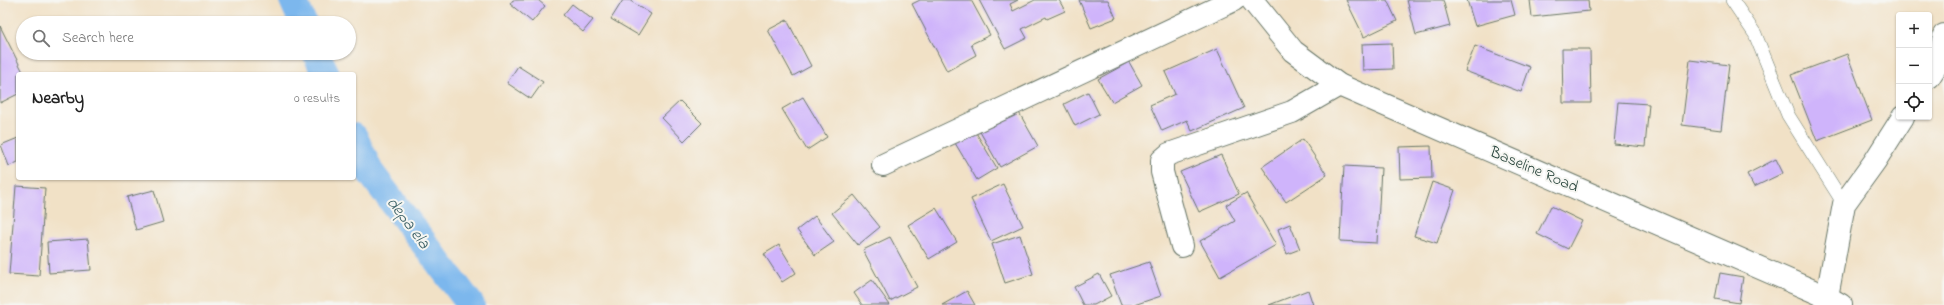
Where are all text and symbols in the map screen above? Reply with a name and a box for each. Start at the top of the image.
map controls [1896,12,1932,120]
button: + [1896,12,1932,48]
search box [16,16,356,60]
icon: search [30,27,52,49]
text: Search here [62,27,134,49]
button: − [1896,48,1932,84]
button: locate [1896,84,1932,120]
text: Nearby [32,86,84,111]
text: 0 results [294,89,340,108]
street label: Baseline Road [1485,140,1582,199]
water label: depa ela [380,192,436,255]

